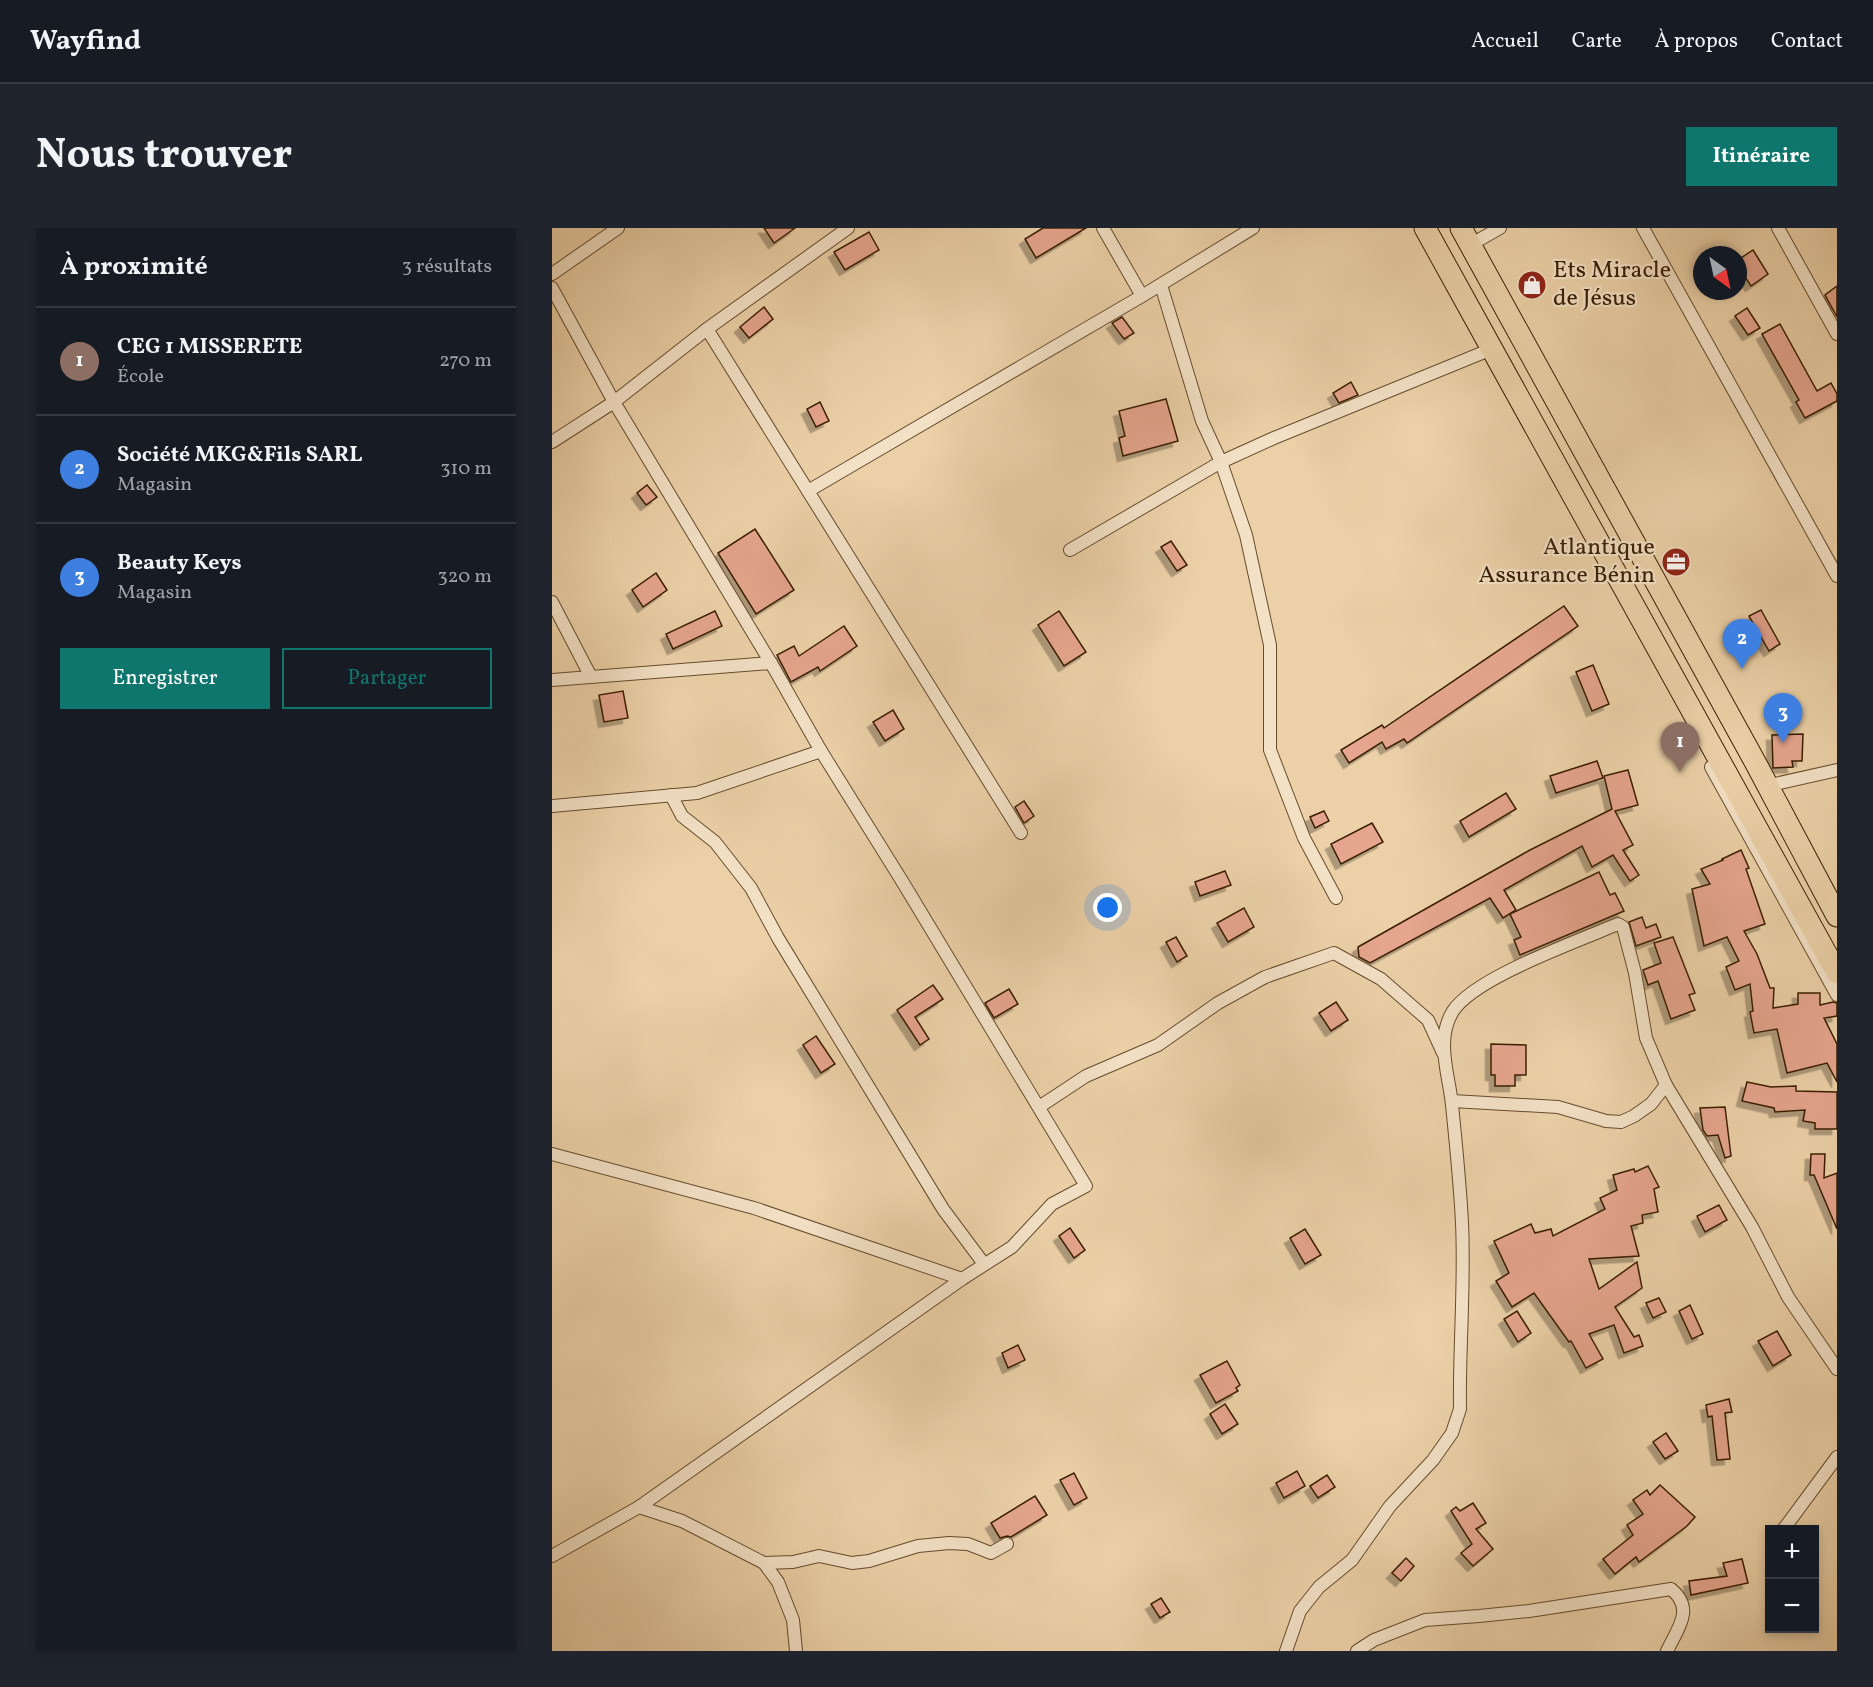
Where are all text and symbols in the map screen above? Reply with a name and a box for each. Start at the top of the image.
text: Wayfind [30,22,141,61]
text: Accueil [1471,27,1539,56]
text: Carte [1572,27,1622,56]
text: À propos [1655,27,1738,56]
text: Contact [1771,27,1843,56]
text: Nous trouver [36,127,292,186]
button: Itinéraire [1686,127,1837,186]
north arrow [1693,246,1747,300]
text: À proximité [60,249,208,285]
text: 3 résultats [402,253,492,281]
place label: Ets Miracle de Jésus [1553,254,1671,316]
shop icon: Ets Miracle de Jésus [1516,269,1548,301]
text: CEG 1 MISSERETE [117,332,302,363]
text: 1 [75,347,84,375]
text: 270 m [439,347,492,375]
text: École [117,363,164,391]
text: Société MKG&Fils SARL [117,440,362,471]
text: 2 [74,455,85,483]
text: 310 m [440,455,492,483]
text: Magasin [117,471,192,499]
place label: Atlantique Assurance Bénin [1479,531,1655,593]
office icon: Atlantique Assurance Bénin [1660,546,1692,578]
text: Beauty Keys [117,548,242,579]
text: 3 [74,563,85,591]
text: 320 m [437,563,492,591]
text: Magasin [117,579,192,607]
pin: 2 [1722,620,1762,669]
button: Enregistrer [60,648,270,709]
button: Partager [282,648,492,709]
pin: 3 [1764,694,1802,743]
pin: 1 [1660,722,1700,772]
your location [1093,893,1122,922]
map controls [1765,1525,1819,1633]
button: + [1765,1525,1819,1579]
button: − [1765,1579,1819,1633]

